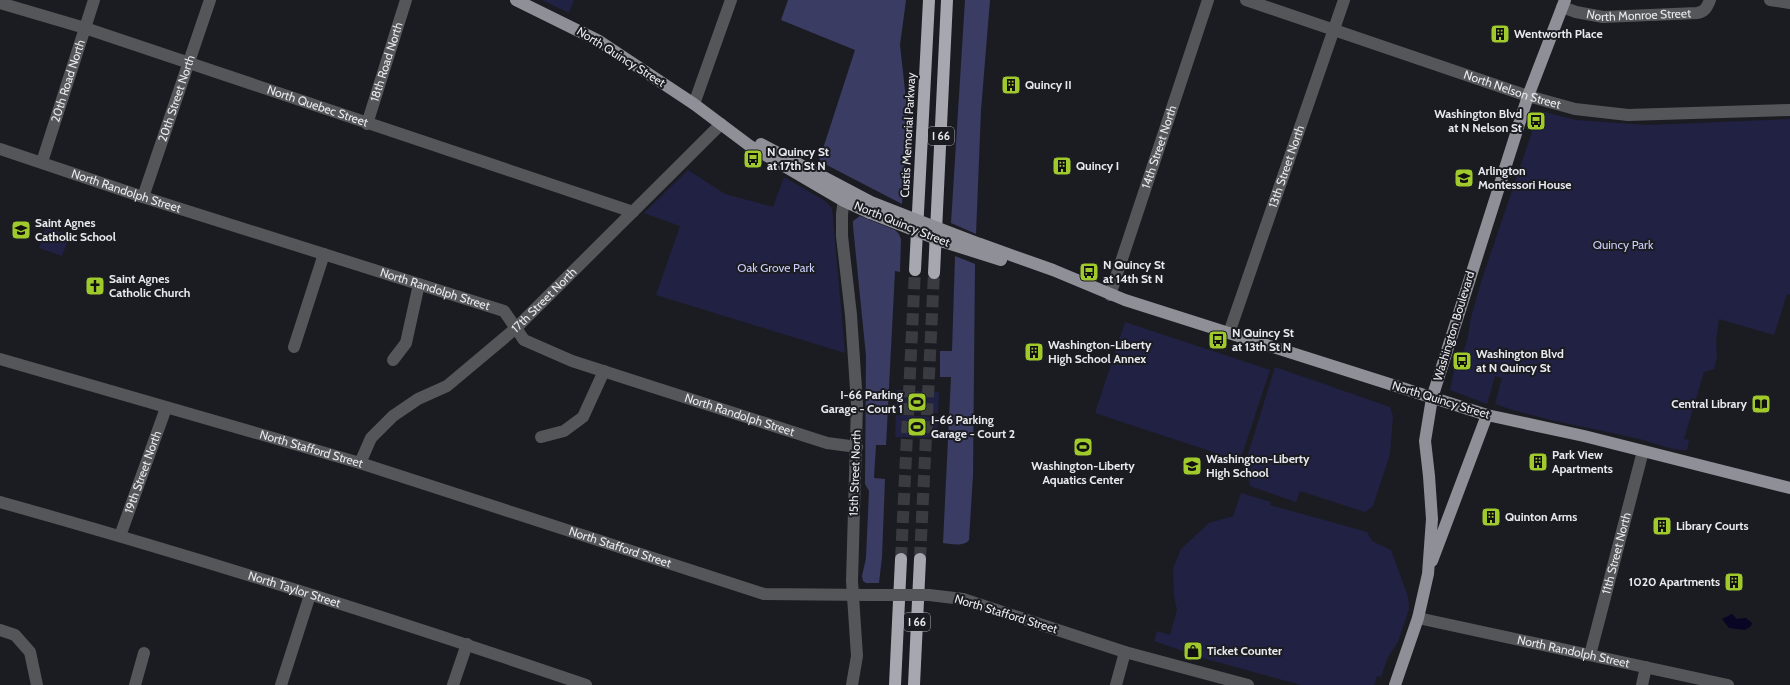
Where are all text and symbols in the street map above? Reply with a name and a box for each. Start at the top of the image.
street label: North Monroe Street [1585,5,1691,24]
street label: 18th Road North [366,20,406,103]
street label: North Quincy Street [574,23,668,90]
building icon: Wentworth Place [1489,23,1511,45]
place label: Wentworth Place [1514,26,1603,41]
street label: 20th Road North [47,38,88,124]
street label: 20th Street North [154,53,198,144]
street label: North Nelson Street [1462,67,1563,112]
street label: Custis Memorial Parkway [897,72,918,198]
building icon: Quincy II [1000,74,1022,96]
place label: Quincy II [1025,77,1072,92]
street label: North Quebec Street [265,82,370,130]
street label: 14th Street North [1138,103,1180,190]
place label: Washington Blvd at N Nelson St [1434,106,1522,135]
bus stop icon: Washington Blvd at N Nelson St [1525,110,1547,132]
street label: 13th Street North [1265,123,1307,210]
road number: I 66 [928,127,954,145]
place label: N Quincy St at 17th St N [767,144,829,173]
bus stop icon: N Quincy St at 17th St N [742,148,764,170]
building icon: Quincy I [1051,155,1073,177]
place label: Quincy I [1076,158,1119,173]
place label: Arlington Montessori House [1478,163,1571,192]
street label: North Randolph Street [70,166,183,216]
school or university icon: Arlington Montessori House [1453,167,1475,189]
street label: North Quincy Street [852,198,952,250]
place label: Saint Agnes Catholic School [35,215,116,244]
school or university icon: Saint Agnes Catholic School [10,219,32,241]
park label: Quincy Park [1593,237,1654,252]
place label: N Quincy St at 14th St N [1103,257,1165,286]
park label: Oak Grove Park [737,260,815,275]
bus stop icon: N Quincy St at 14th St N [1078,261,1100,283]
street label: North Randolph Street [378,264,492,313]
street label: 17th Street North [508,264,579,336]
street label: Washington Boulevard [1430,269,1477,383]
place label: Saint Agnes Catholic Church [109,271,190,300]
church icon: Saint Agnes Catholic Church [84,275,106,297]
place label: N Quincy St at 13th St N [1232,325,1294,354]
bus stop icon: N Quincy St at 13th St N [1207,329,1229,351]
place label: Washington-Liberty High School Annex [1048,337,1152,366]
building icon: Washington-Liberty High School Annex [1023,341,1045,363]
place label: Washington Blvd at N Quincy St [1476,346,1564,375]
bus stop icon: Washington Blvd at N Quincy St [1451,350,1473,372]
street label: North Quincy Street [1390,377,1492,422]
place label: I-66 Parking Garage - Court 1 [821,387,903,416]
street label: North Randolph Street [683,390,796,439]
sports icon: I-66 Parking Garage - Court 1 [906,391,928,413]
library icon: Central Library [1750,393,1772,415]
place label: Central Library [1671,396,1748,411]
place label: I-66 Parking Garage - Court 2 [931,412,1015,441]
sports icon: I-66 Parking Garage - Court 2 [906,416,928,438]
street label: North Stafford Street [258,426,365,470]
street label: 19th Street North [121,428,164,515]
street label: 15th Street North [845,430,864,516]
sports icon: Washington-Liberty Aquatics Center [1072,436,1094,458]
place label: Park View Apartments [1552,447,1613,476]
place label: Washington-Liberty High School [1206,451,1310,480]
building icon: Park View Apartments [1527,451,1549,473]
school or university icon: Washington-Liberty High School [1181,455,1203,477]
place label: Washington-Liberty Aquatics Center [1031,458,1135,487]
building icon: Quinton Arms [1480,506,1502,528]
place label: Quinton Arms [1505,509,1577,524]
street label: 11th Street North [1598,511,1634,596]
building icon: Library Courts [1651,515,1673,537]
place label: Library Courts [1676,518,1749,533]
street label: North Stafford Street [567,523,673,570]
street label: North Taylor Street [246,567,343,610]
building icon: 1020 Apartments [1723,571,1745,593]
place label: 1020 Apartments [1629,574,1720,589]
street label: North Stafford Street [953,591,1059,636]
road number: I 66 [904,613,930,631]
street label: North Randolph Street [1516,632,1631,671]
shop icon: Ticket Counter [1182,640,1204,662]
place label: Ticket Counter [1207,643,1282,658]

